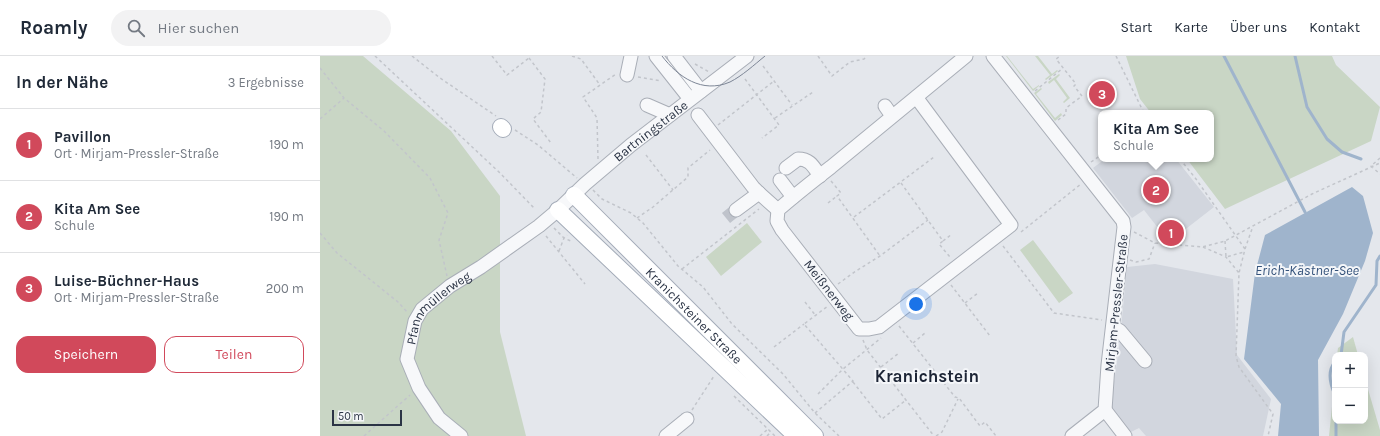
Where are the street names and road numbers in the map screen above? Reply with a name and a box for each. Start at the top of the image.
street label: Bartningstraße [610,97,691,164]
street label: Mirjam-Pressler-Straße [1101,233,1131,373]
street label: Meißnerweg [801,257,858,324]
street label: Kranichsteiner Straße [643,264,746,367]
street label: Pfannmüllerweg [403,267,474,346]

